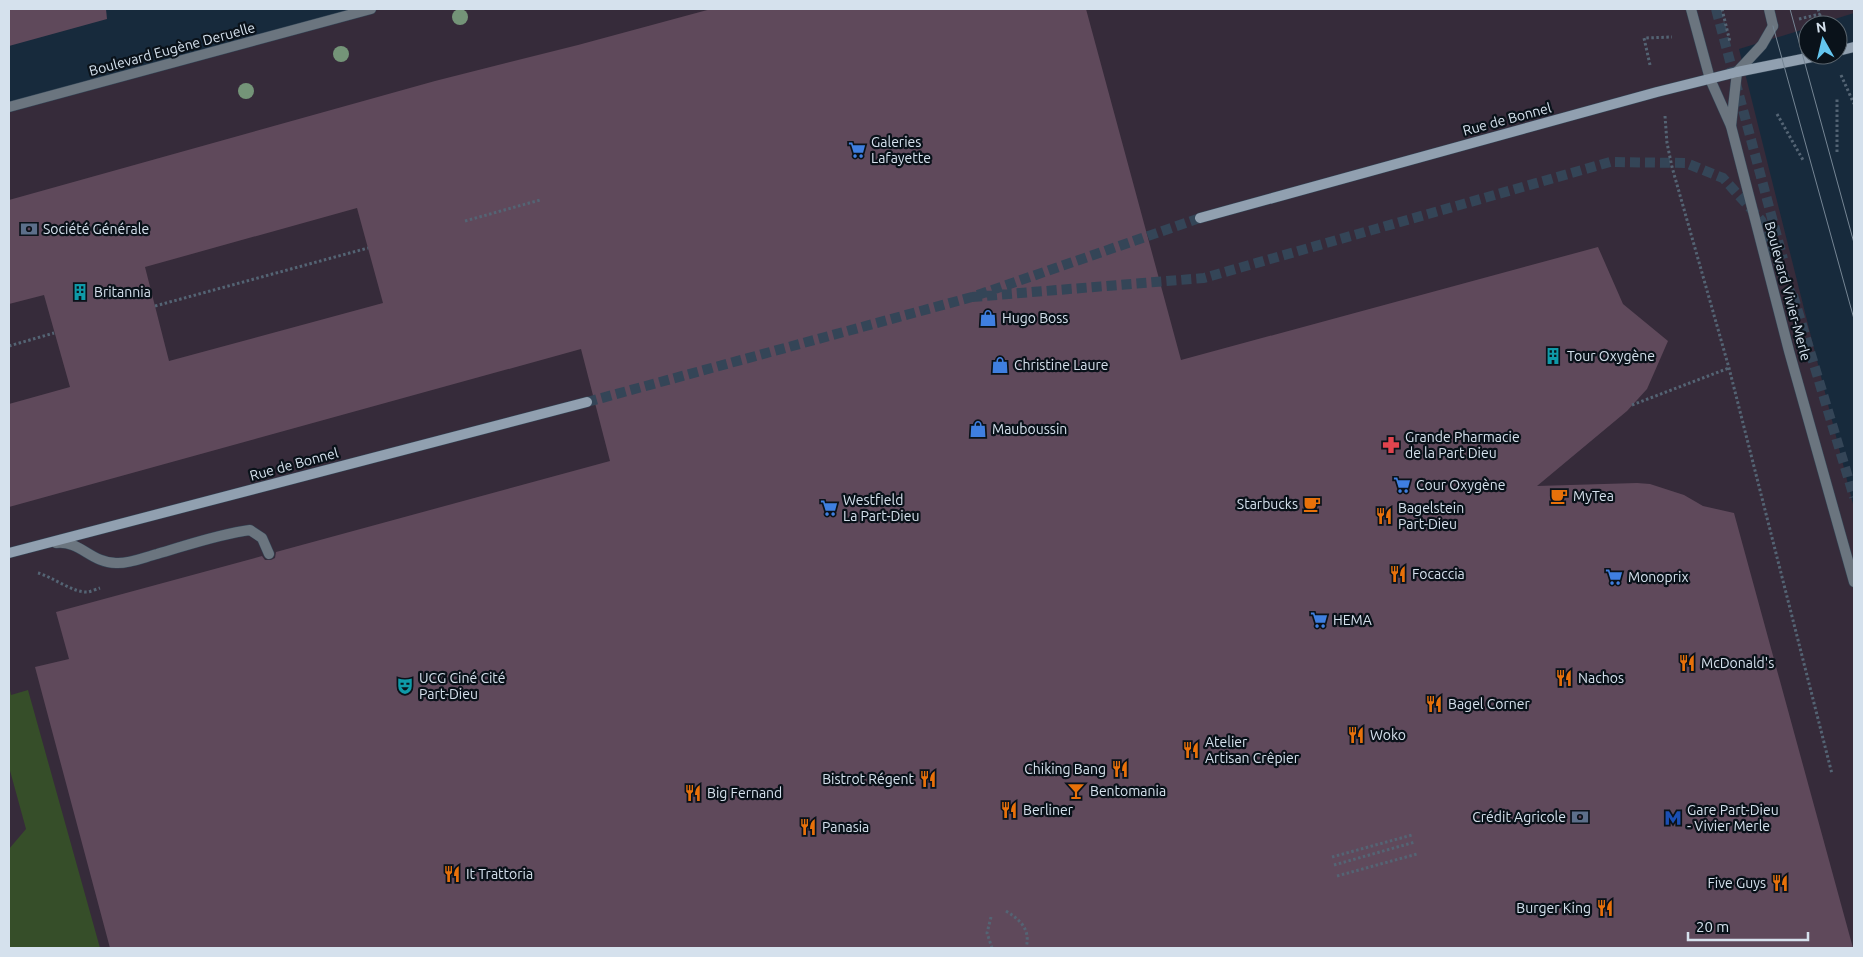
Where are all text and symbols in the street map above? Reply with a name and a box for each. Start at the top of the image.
north arrow [1798,15,1848,65]
text: N [1815,18,1827,36]
street label: Boulevard Eugène Deruelle [87,19,257,79]
street label: Rue de Bonnel [1461,99,1553,139]
place label: Galeries Lafayette [871,134,931,166]
supermarket icon: Galeries Lafayette [847,140,867,160]
bank icon: Société Générale [19,219,39,239]
street label: Boulevard Vivier-Merle [1762,220,1814,362]
place label: Société Générale [43,221,149,237]
building icon: Britannia [70,282,90,302]
place label: Britannia [94,284,151,300]
shop icon: Hugo Boss [978,308,998,328]
place label: Hugo Boss [1002,310,1068,326]
building icon: Tour Oxygène [1543,346,1563,366]
place label: Tour Oxygène [1567,348,1655,364]
shop icon: Christine Laure [990,355,1010,375]
place label: Christine Laure [1014,357,1109,373]
shop icon: Mauboussin [968,419,988,439]
place label: Mauboussin [992,421,1067,437]
place label: Grande Pharmacie de la Part Dieu [1405,429,1520,461]
pharmacy icon: Grande Pharmacie de la Part Dieu [1381,435,1401,455]
street label: Rue de Bonnel [248,444,340,484]
supermarket icon: Cour Oxygène [1392,475,1412,495]
place label: Cour Oxygène [1416,477,1505,493]
cafe icon: MyTea [1549,486,1569,506]
place label: MyTea [1573,488,1614,504]
place label: Westfield La Part-Dieu [843,492,919,524]
cafe icon: Starbucks [1302,494,1322,514]
place label: Starbucks [1237,496,1298,512]
supermarket icon: Westfield La Part-Dieu [819,498,839,518]
place label: Bagelstein Part-Dieu [1398,500,1464,532]
restaurant icon: Bagelstein Part-Dieu [1374,506,1394,526]
restaurant icon: Focaccia [1388,564,1408,584]
place label: Focaccia [1412,566,1465,582]
supermarket icon: Monoprix [1604,567,1624,587]
place label: Monoprix [1628,569,1689,585]
supermarket icon: HEMA [1309,610,1329,630]
place label: HEMA [1333,612,1372,628]
restaurant icon: McDonald's [1677,653,1697,673]
place label: McDonald's [1701,655,1774,671]
restaurant icon: Nachos [1554,668,1574,688]
place label: UCG Ciné Cité Part-Dieu [419,670,506,702]
place label: Nachos [1578,670,1624,686]
theatre icon: UCG Ciné Cité Part-Dieu [395,676,415,696]
restaurant icon: Bagel Corner [1424,694,1444,714]
place label: Bagel Corner [1448,696,1531,712]
restaurant icon: Woko [1346,725,1366,745]
place label: Woko [1370,727,1406,743]
place label: Atelier Artisan Crêpier [1205,734,1300,766]
restaurant icon: Atelier Artisan Crêpier [1181,740,1201,760]
restaurant icon: Chiking Bang [1110,759,1130,779]
place label: Chiking Bang [1024,761,1106,777]
restaurant icon: Bistrot Régent [918,769,938,789]
place label: Bistrot Régent [822,771,914,787]
bar icon: Bentomania [1066,781,1086,801]
restaurant icon: Big Fernand [683,783,703,803]
place label: Bentomania [1090,783,1166,799]
place label: Big Fernand [707,785,782,801]
restaurant icon: Berliner [999,800,1019,820]
place label: Berliner [1023,802,1074,818]
place label: Gare Part-Dieu - Vivier Merle [1687,802,1779,834]
bank icon: Crédit Agricole [1570,807,1590,827]
metro station icon: Gare Part-Dieu - Vivier Merle [1663,808,1683,828]
place label: Crédit Agricole [1472,809,1566,825]
restaurant icon: Panasia [798,817,818,837]
place label: Panasia [822,819,869,835]
restaurant icon: It Trattoria [442,864,462,884]
place label: It Trattoria [466,866,533,882]
restaurant icon: Five Guys [1770,873,1790,893]
place label: Five Guys [1707,875,1766,891]
restaurant icon: Burger King [1595,898,1615,918]
place label: Burger King [1516,900,1591,916]
scale bar [1688,910,1808,942]
text: 20 m [1696,918,1729,935]

